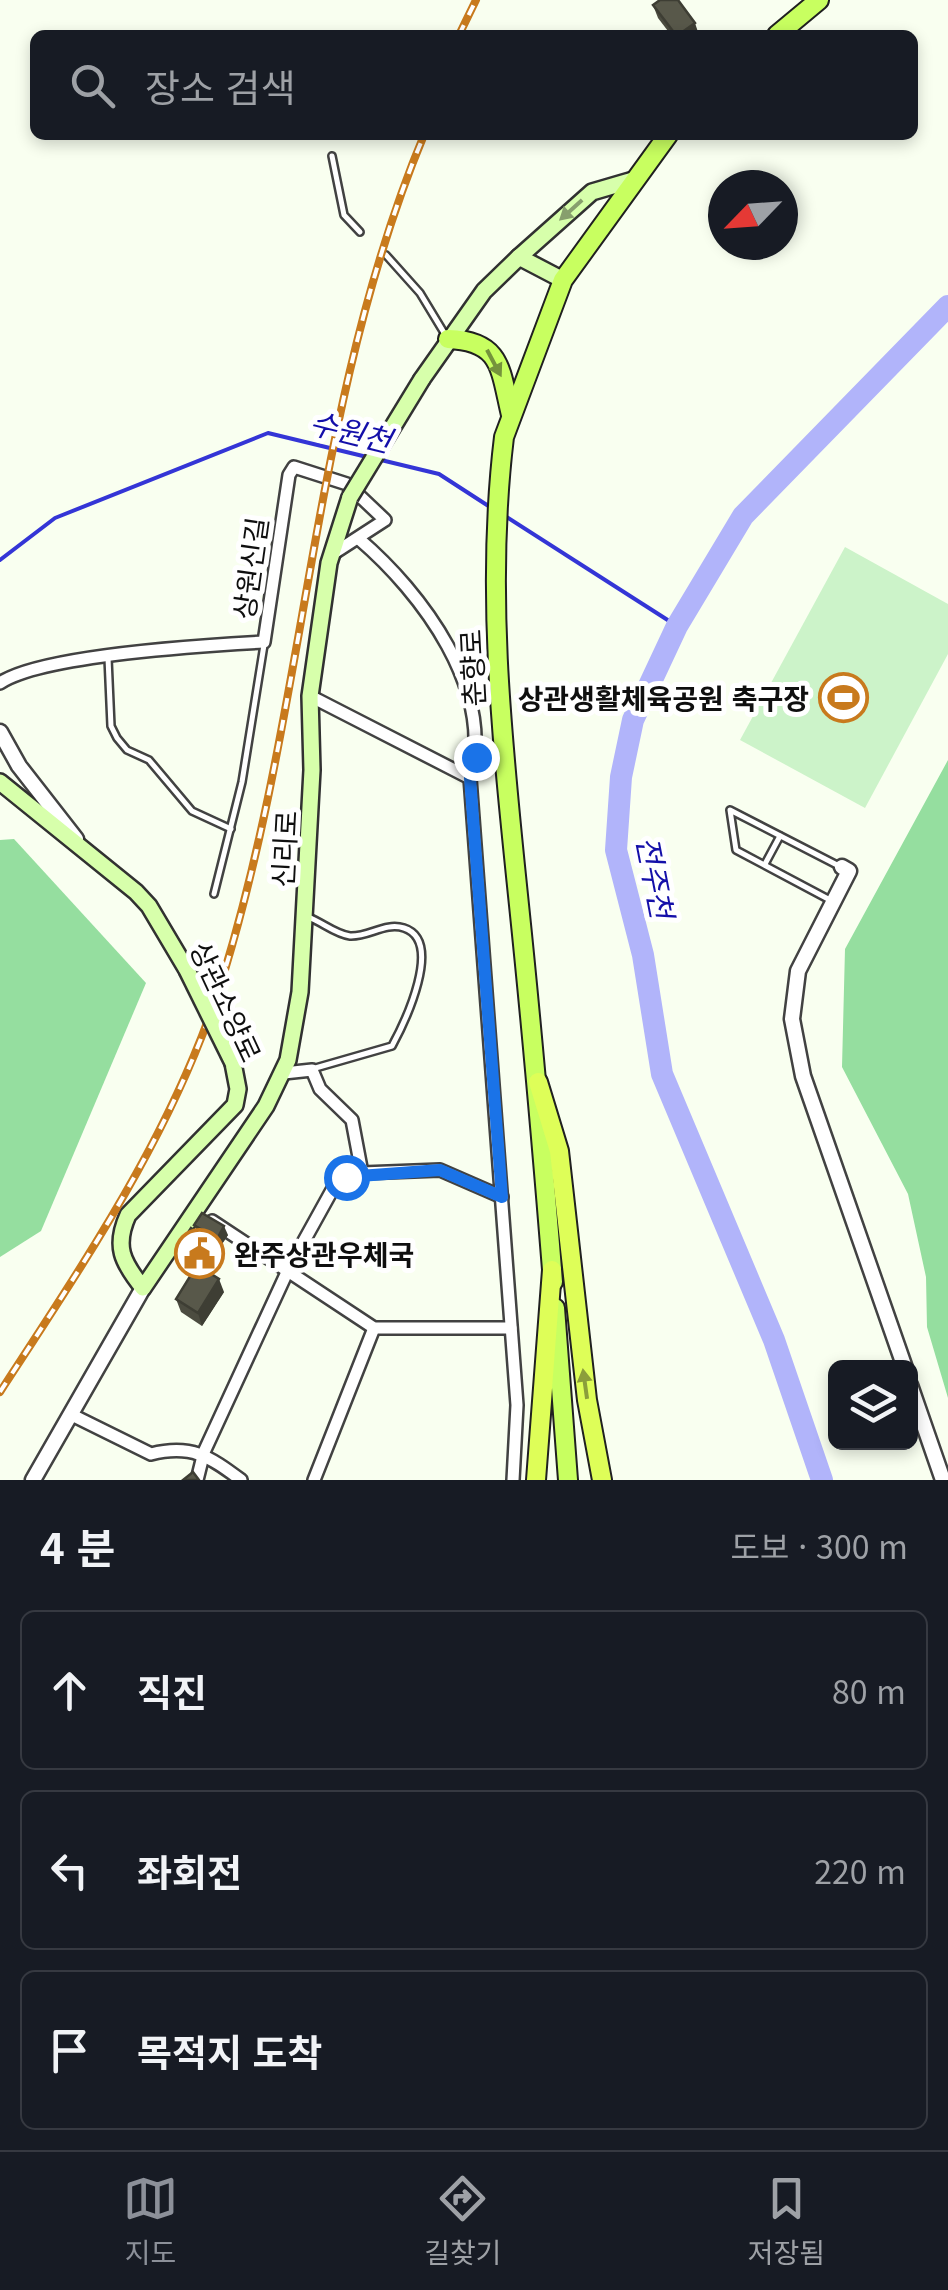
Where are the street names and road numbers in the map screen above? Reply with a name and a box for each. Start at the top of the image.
street label: 상원신길 [222,514,276,622]
street label: 춘향로 [449,628,493,708]
street label: 신리로 [261,809,305,889]
street label: 상관소양로 [182,934,272,1068]

